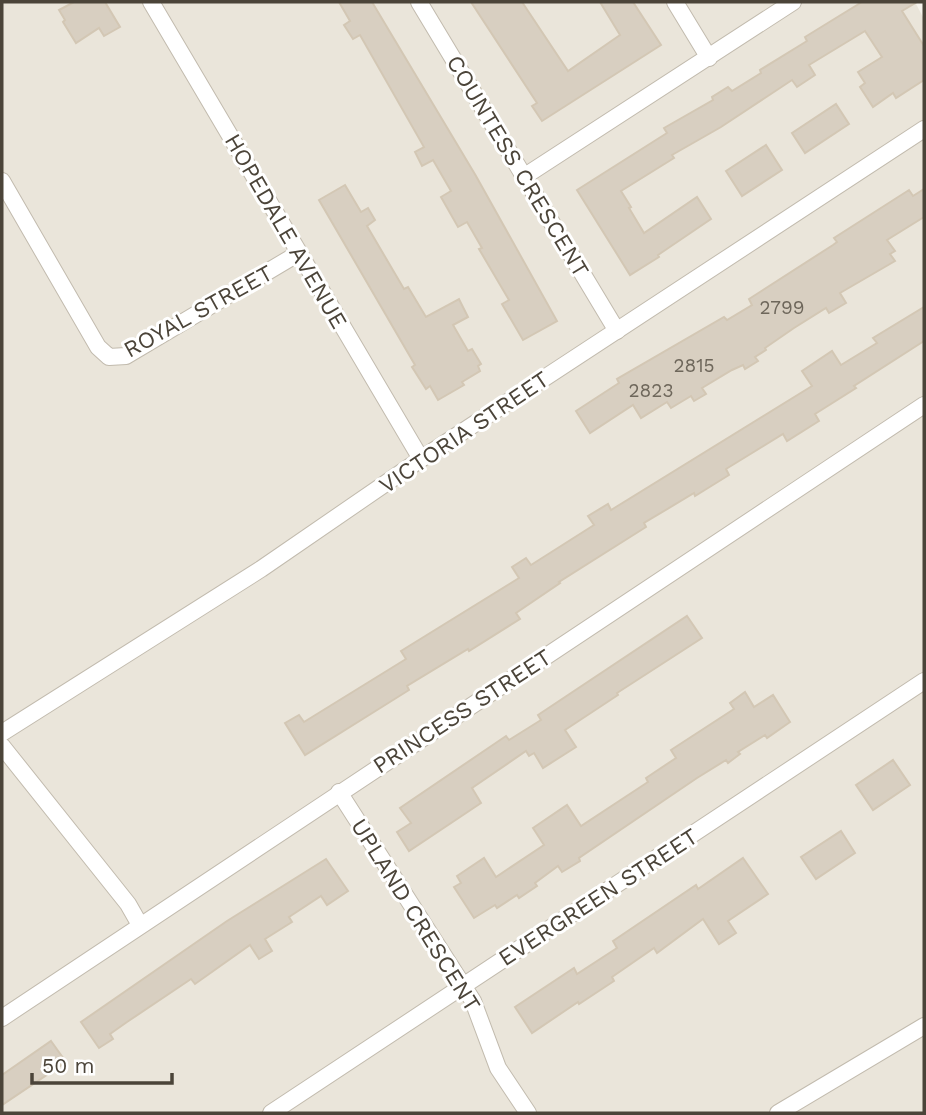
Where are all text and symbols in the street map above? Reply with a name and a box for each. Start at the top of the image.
street label: COUNTESS CRESCENT [441,51,595,282]
street label: HOPEDALE AVENUE [219,129,352,334]
street label: ROYAL STREET [119,259,278,364]
house number: 2799 [760,296,804,319]
house number: 2815 [673,354,715,377]
street label: VICTORIA STREET [374,366,554,499]
house number: 2823 [629,379,673,402]
street label: PRINCESS STREET [368,644,557,779]
street label: UPLAND CRESCENT [345,814,486,1017]
street label: EVERGREEN STREET [494,823,703,972]
scale bar [32,1042,172,1086]
text: 50 m [42,1053,94,1078]

